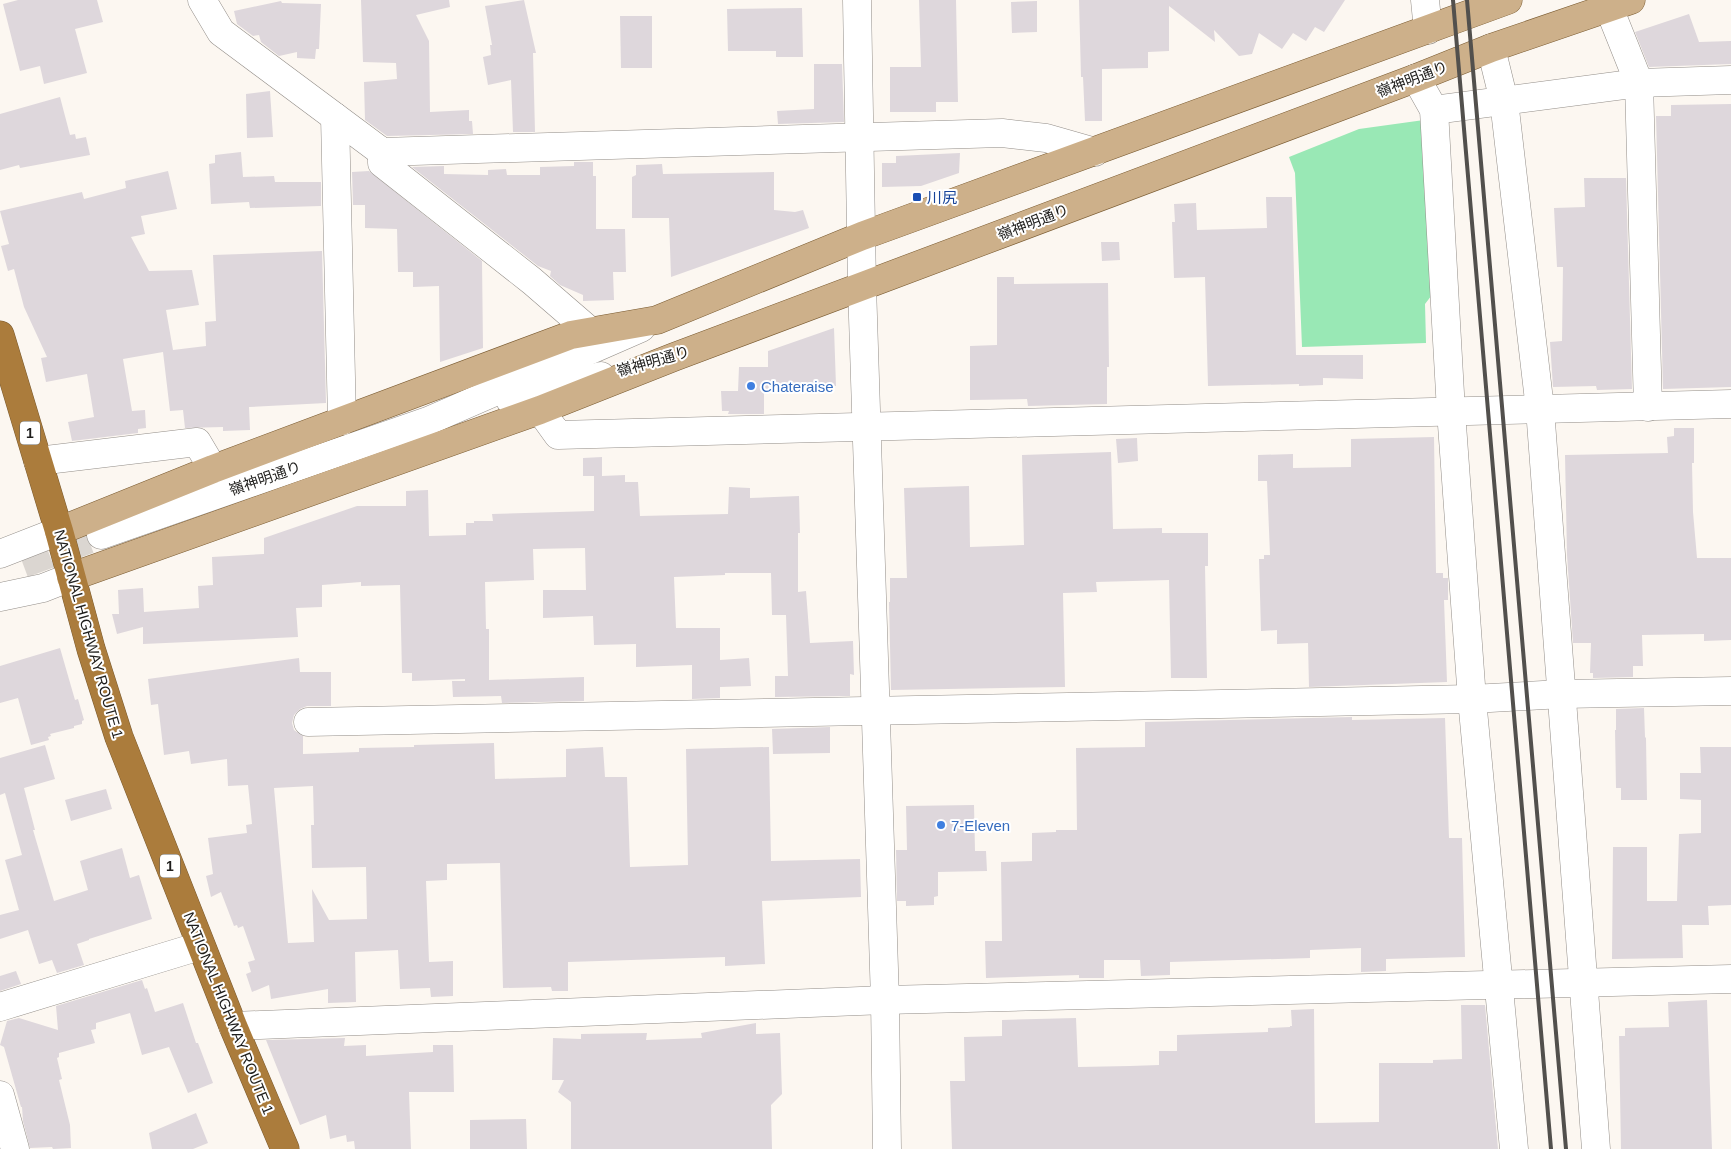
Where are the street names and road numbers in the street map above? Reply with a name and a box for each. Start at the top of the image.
street label: 嶺神明通り [1374,58,1450,100]
street label: 嶺神明通り [995,201,1071,243]
street label: 嶺神明通り [615,342,691,380]
road number: 1 [20,422,40,444]
street label: 嶺神明通り [227,458,303,498]
street label: NATIONAL HIGHWAY ROUTE 1 [51,528,127,740]
road number: 1 [160,854,180,878]
street label: NATIONAL HIGHWAY ROUTE 1 [181,909,277,1117]

